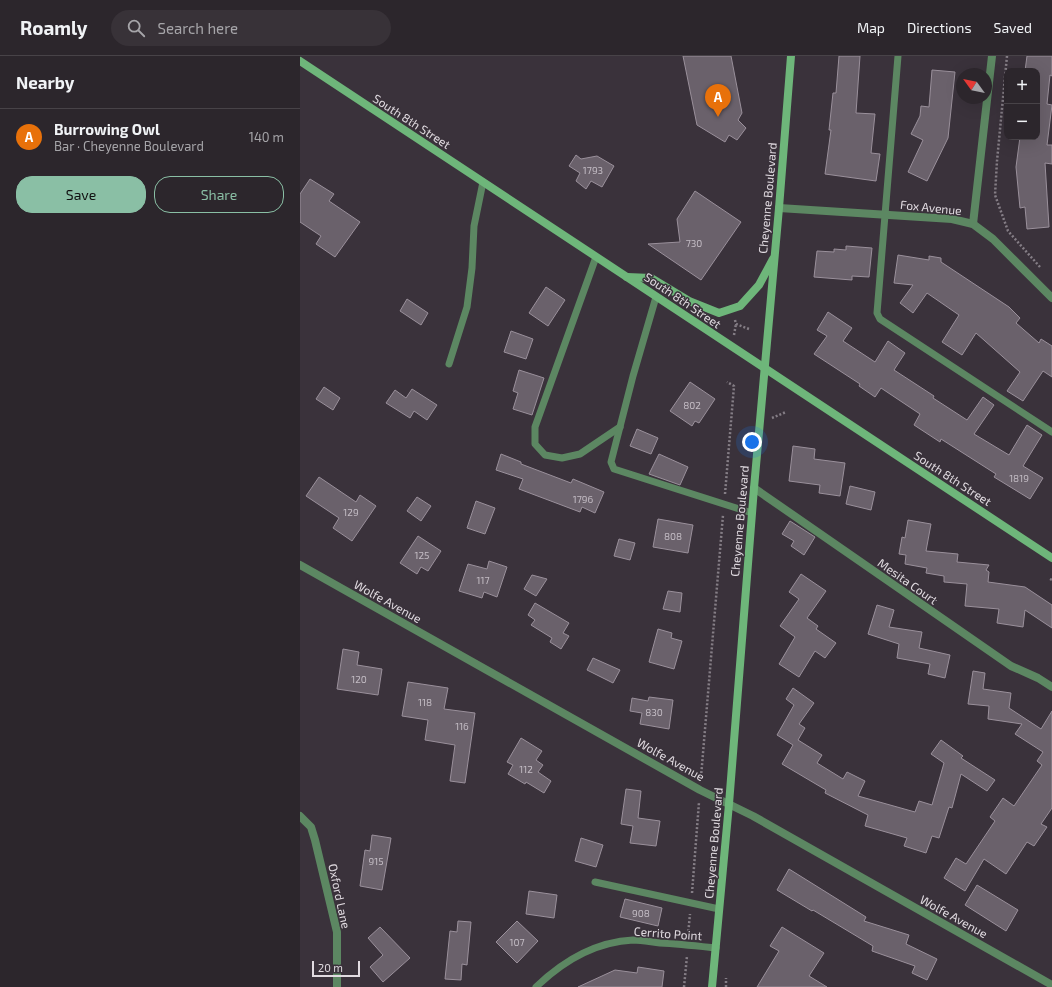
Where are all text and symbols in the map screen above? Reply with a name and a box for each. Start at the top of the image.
search box [111,10,391,46]
text: Roamly [20,16,87,39]
icon: search [125,17,147,39]
text: Search here [157,19,238,37]
text: Map [857,19,885,36]
text: Directions [907,19,972,36]
text: Saved [994,19,1032,36]
north arrow [956,68,992,104]
map controls [1004,68,1040,140]
button: + [1004,68,1040,104]
text: Nearby [16,72,74,92]
pin: A [705,84,731,117]
street label: South 8th Street [371,91,454,151]
button: − [1004,104,1040,140]
text: Burrowing Owl [54,120,160,138]
text: A [25,129,33,145]
text: 140 m [249,129,284,145]
text: Bar · Cheyenne Boulevard [54,138,204,154]
street label: Cheyenne Boulevard [755,142,779,254]
house number: 1793 [583,164,603,176]
button: Save [16,176,146,213]
button: Share [154,176,284,213]
street label: Fox Avenue [899,197,963,217]
house number: 730 [686,237,702,249]
street label: South 8th Street [642,269,724,331]
house number: 802 [683,399,701,411]
your location [742,432,762,452]
street label: South 8th Street [912,448,995,508]
street label: Cheyenne Boulevard [727,465,751,577]
house number: 1819 [1009,472,1029,484]
house number: 1796 [573,493,594,505]
house number: 129 [343,506,359,518]
house number: 808 [664,530,682,542]
house number: 125 [415,549,429,561]
street label: Mesita Court [875,555,941,607]
house number: 117 [476,574,490,586]
street label: Wolfe Avenue [352,577,424,625]
house number: 120 [351,673,367,685]
house number: 118 [418,696,432,708]
house number: 830 [645,706,663,718]
house number: 116 [455,720,469,732]
street label: Wolfe Avenue [635,735,707,783]
house number: 112 [519,763,533,775]
street label: Cheyenne Boulevard [701,787,725,899]
house number: 915 [368,855,384,867]
street label: Oxford Lane [326,862,354,930]
street label: Wolfe Avenue [918,892,990,940]
house number: 908 [632,907,650,919]
street label: Cerrito Point [633,924,703,942]
house number: 107 [509,936,525,948]
scale bar [312,959,360,978]
text: 20 m [318,961,343,974]

